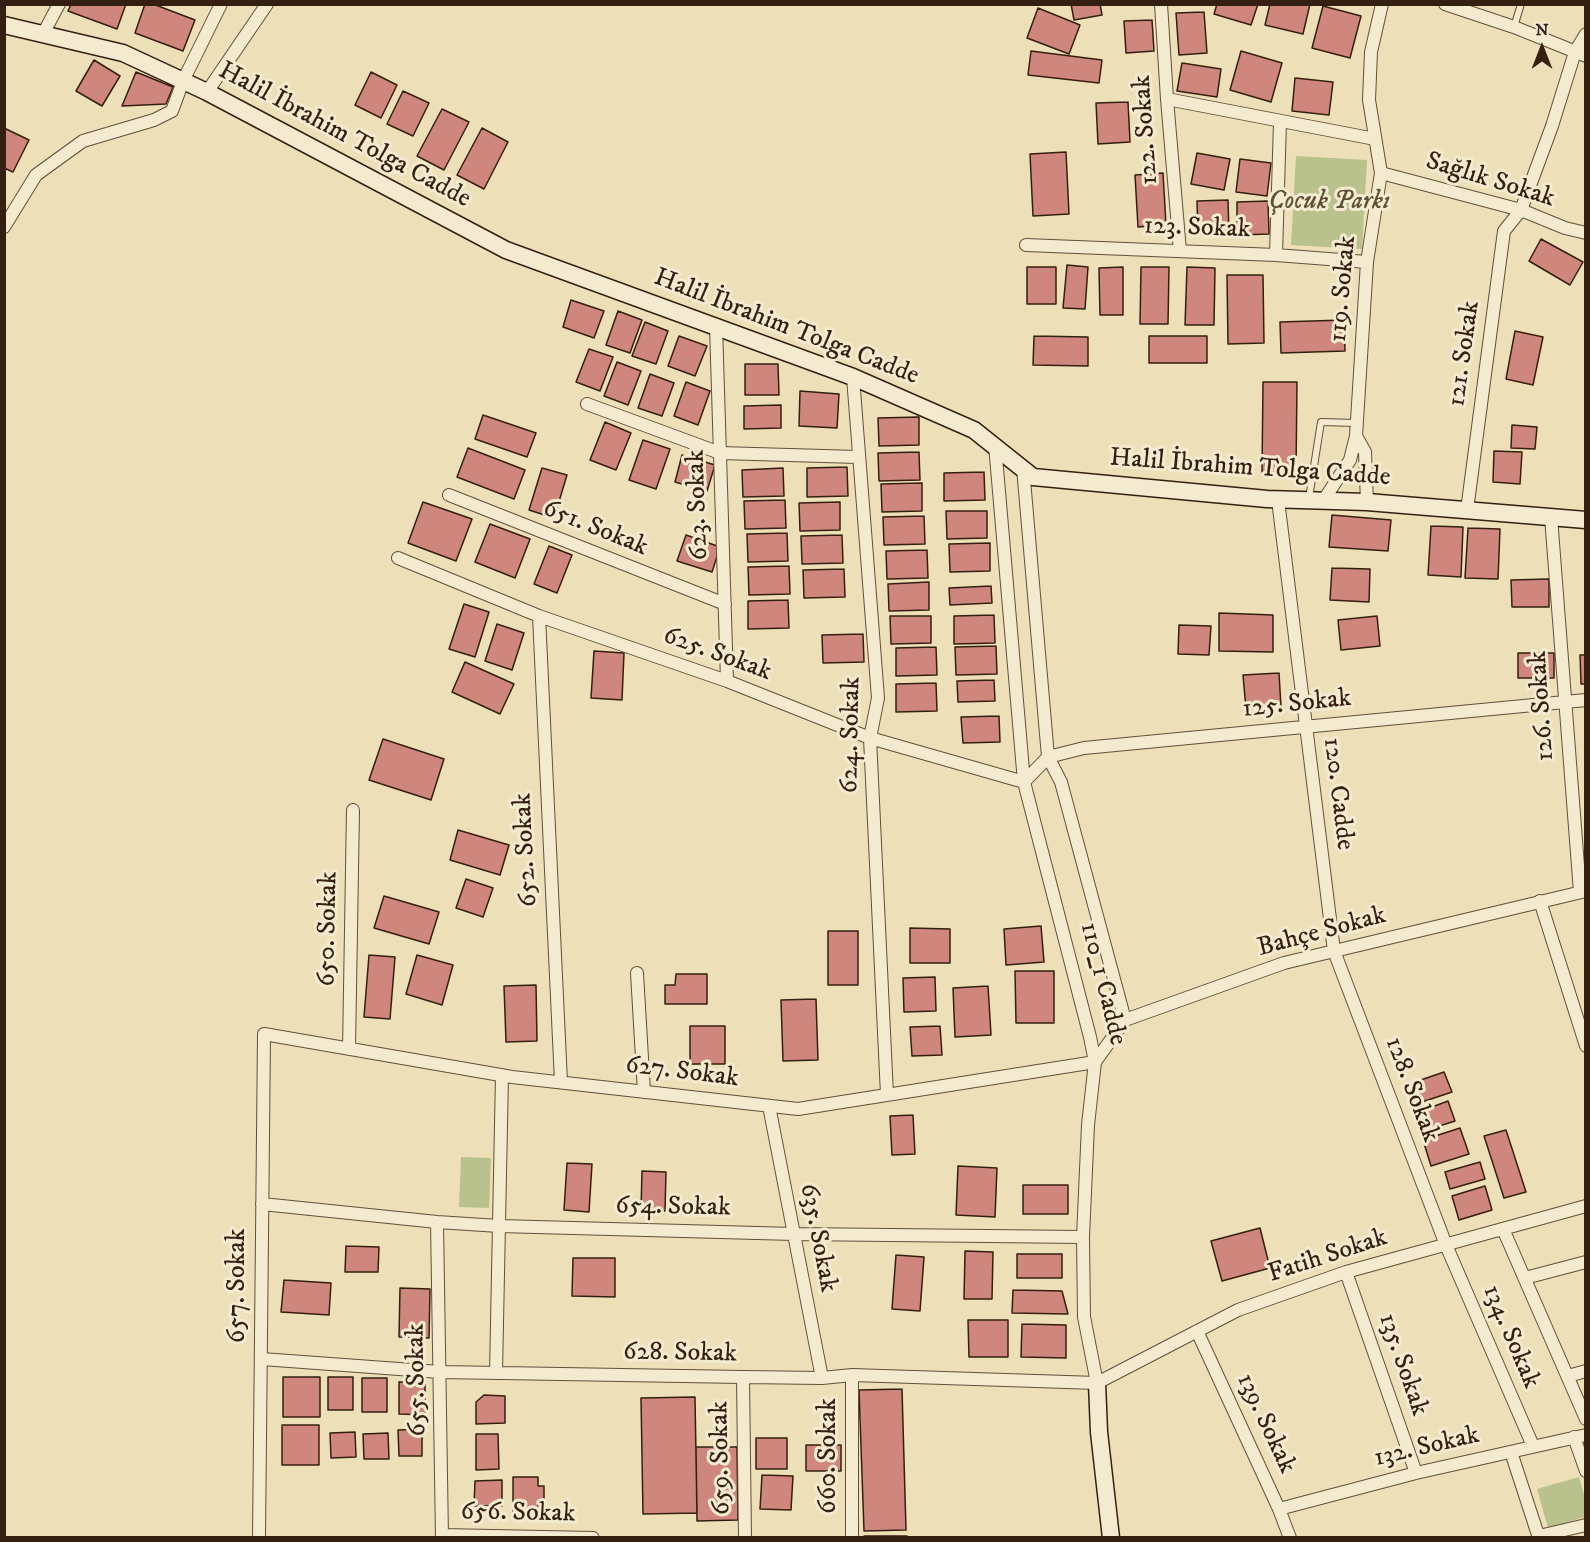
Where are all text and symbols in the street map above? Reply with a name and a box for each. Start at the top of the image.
north arrow [1512,18,1572,78]
text: N [1535,20,1549,40]
street label: Halil İbrahim Tolga Cadde [212,56,476,216]
street label: 122. Sokak [1128,74,1166,186]
street label: Sağlık Sokak [1422,147,1558,215]
park label: Çocuk Parkı [1268,187,1390,219]
street label: 123. Sokak [1143,212,1251,246]
street label: 119. Sokak [1324,234,1364,344]
street label: Halil İbrahim Tolga Cadde [649,263,923,393]
street label: 121. Sokak [1442,299,1488,409]
street label: Halil İbrahim Tolga Cadde [1109,444,1391,494]
street label: 623. Sokak [681,449,717,561]
street label: 651. Sokak [538,494,652,564]
street label: 625. Sokak [659,621,775,689]
street label: 126. Sokak [1524,650,1562,762]
street label: 624. Sokak [835,676,869,794]
street label: 125. Sokak [1241,684,1353,726]
street label: 120. Cadde [1315,736,1359,852]
street label: 652. Sokak [508,792,546,908]
street label: 650. Sokak [312,871,346,987]
street label: Bahçe Sokak [1254,901,1390,965]
street label: 110_1 Cadde [1072,919,1132,1049]
street label: 128. Sokak [1377,1033,1445,1147]
street label: 627. Sokak [624,1051,740,1095]
street label: 635. Sokak [791,1181,843,1295]
street label: 654. Sokak [615,1191,731,1225]
street label: Fatih Sokak [1264,1223,1392,1291]
street label: 657. Sokak [223,1229,255,1343]
street label: 134. Sokak [1474,1280,1546,1394]
street label: 135. Sokak [1370,1310,1434,1420]
street label: 655. Sokak [401,1323,435,1437]
street label: 628. Sokak [623,1337,737,1371]
street label: 139. Sokak [1228,1369,1302,1479]
street label: 660. Sokak [814,1398,846,1514]
street label: 659. Sokak [705,1401,739,1515]
street label: 132. Sokak [1371,1421,1483,1475]
street label: 656. Sokak [460,1497,576,1531]

